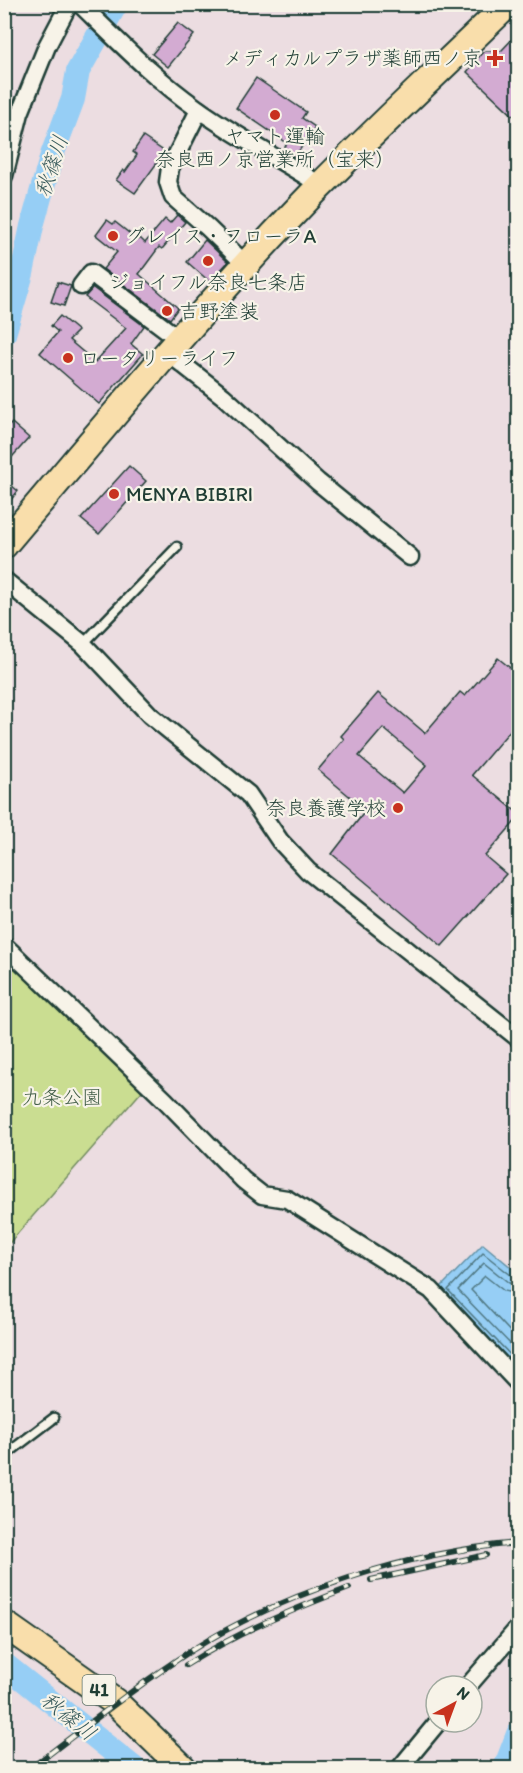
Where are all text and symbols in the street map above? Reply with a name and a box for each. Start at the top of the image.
place label: メディカルプラザ薬師西ノ京 [223,46,482,70]
marker: メディカルプラザ薬師西ノ京 [486,49,504,67]
marker: ヤマト運輸 奈良西ノ京営業所（宝来） [268,108,282,122]
place label: ヤマト運輸 奈良西ノ京営業所（宝来） [155,124,395,171]
water label: 秋篠川 [29,132,73,200]
place label: グレイス・フローラA [125,224,316,248]
marker: グレイス・フローラA [106,229,120,243]
marker: ジョイフル奈良七条店 [201,254,215,268]
place label: ジョイフル奈良七条店 [108,270,308,294]
place label: 吉野塗装 [179,299,259,323]
marker: 吉野塗装 [160,304,174,318]
place label: ロータリーライフ [80,346,239,370]
marker: ロータリーライフ [61,351,75,365]
place label: MENYA BIBIRI [126,482,253,506]
marker: MENYA BIBIRI [107,487,121,501]
place label: 奈良養護学校 [266,796,386,820]
marker: 奈良養護学校 [391,801,405,815]
park label: 九条公園 [22,1085,102,1109]
north arrow [424,1674,484,1734]
road number: 41 [82,1675,116,1705]
text: N [453,1682,474,1704]
water label: 秋篠川 [37,1686,101,1746]

